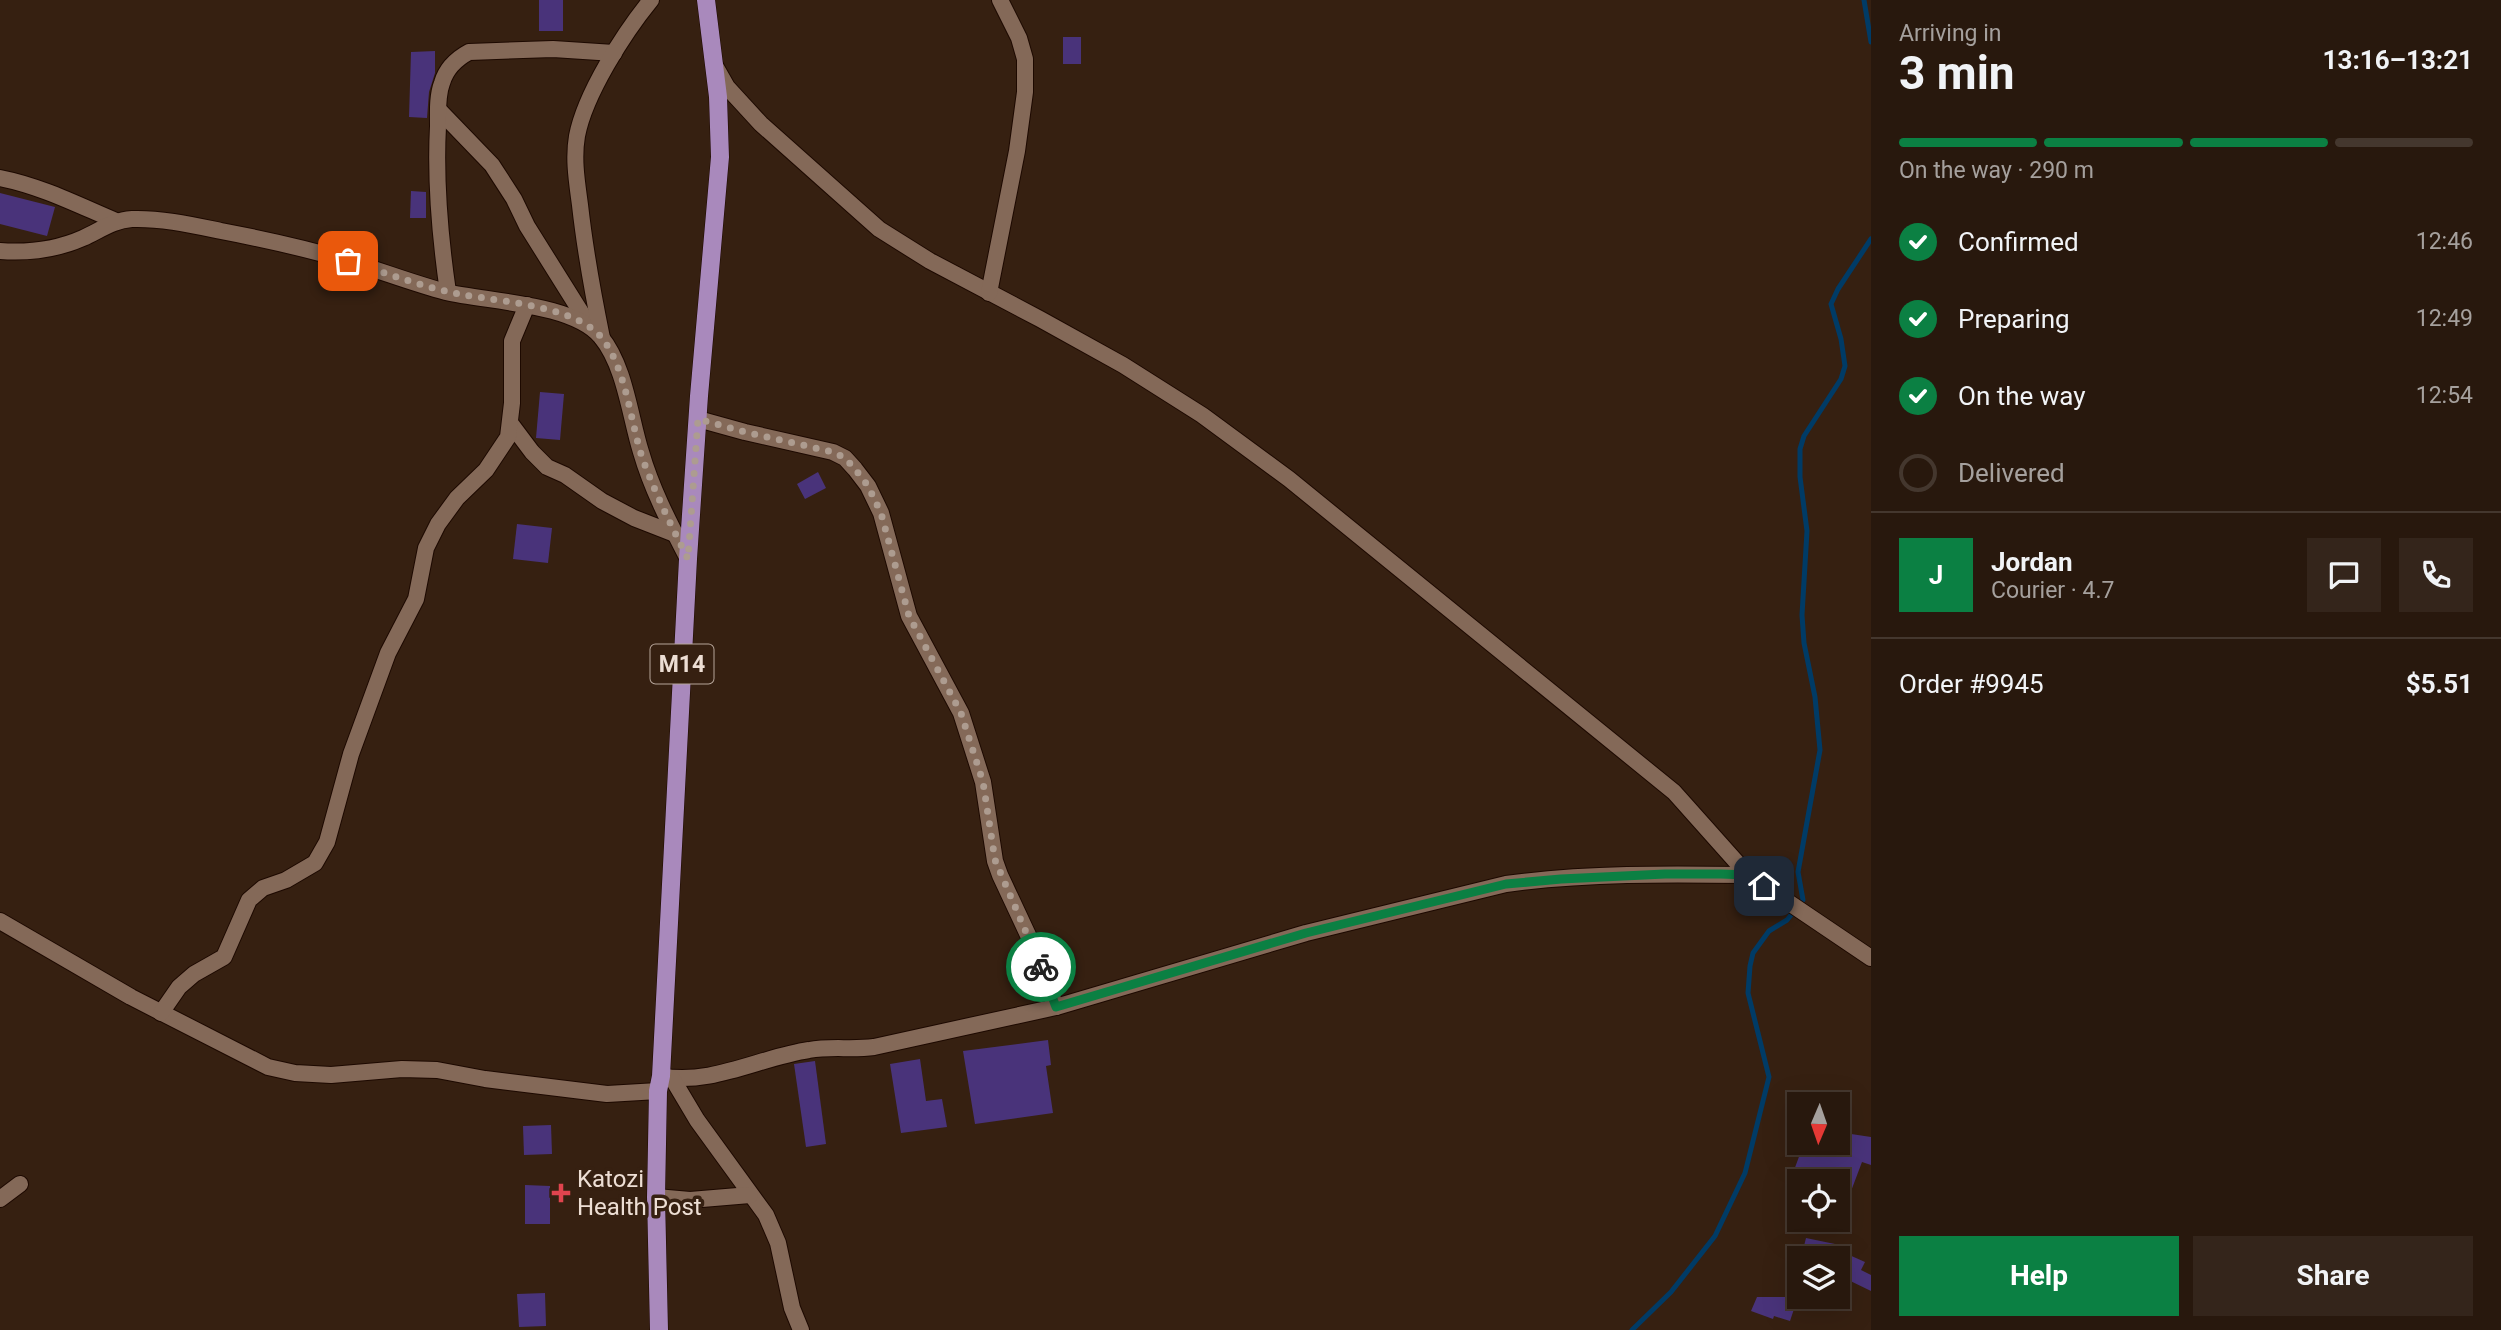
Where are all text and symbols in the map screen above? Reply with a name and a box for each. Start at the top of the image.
text: Arriving in [1899,20,2002,47]
text: 13:16–13:21 [2323,45,2473,75]
text: 3 min [1899,46,2015,100]
text: On the way · 290 m [1899,157,2094,184]
icon: check [1899,223,1937,261]
text: Confirmed [1958,227,2079,257]
text: 12:46 [2416,228,2473,255]
pin [318,231,378,291]
icon: bag [329,242,367,280]
icon: check [1899,300,1937,338]
text: Preparing [1958,304,2070,334]
text: 12:49 [2416,305,2473,332]
icon: check [1899,377,1937,415]
text: On the way [1958,381,2086,411]
text: 12:54 [2416,382,2473,409]
text: Delivered [1958,458,2065,488]
button: chat [2307,538,2381,612]
button: phone [2399,538,2473,612]
text: Jordan [1991,547,2073,577]
text: J [1929,560,1943,590]
text: Courier · 4.7 [1991,577,2114,604]
road number: M14 [650,644,714,684]
text: Order #9945 [1899,669,2044,699]
text: $5.51 [2406,669,2473,699]
pin [1734,856,1794,916]
icon: home [1745,867,1783,905]
courier [1006,932,1076,1002]
icon: bike [1022,948,1060,986]
north arrow [1787,1092,1850,1155]
map controls [1787,1092,1850,1309]
place label: Katozi Health Post [577,1165,702,1221]
button: locate [1787,1169,1850,1232]
marker: Katozi Health Post [551,1183,571,1203]
button: Help [1899,1236,2179,1316]
button: Share [2193,1236,2473,1316]
button: layers [1787,1246,1850,1309]

